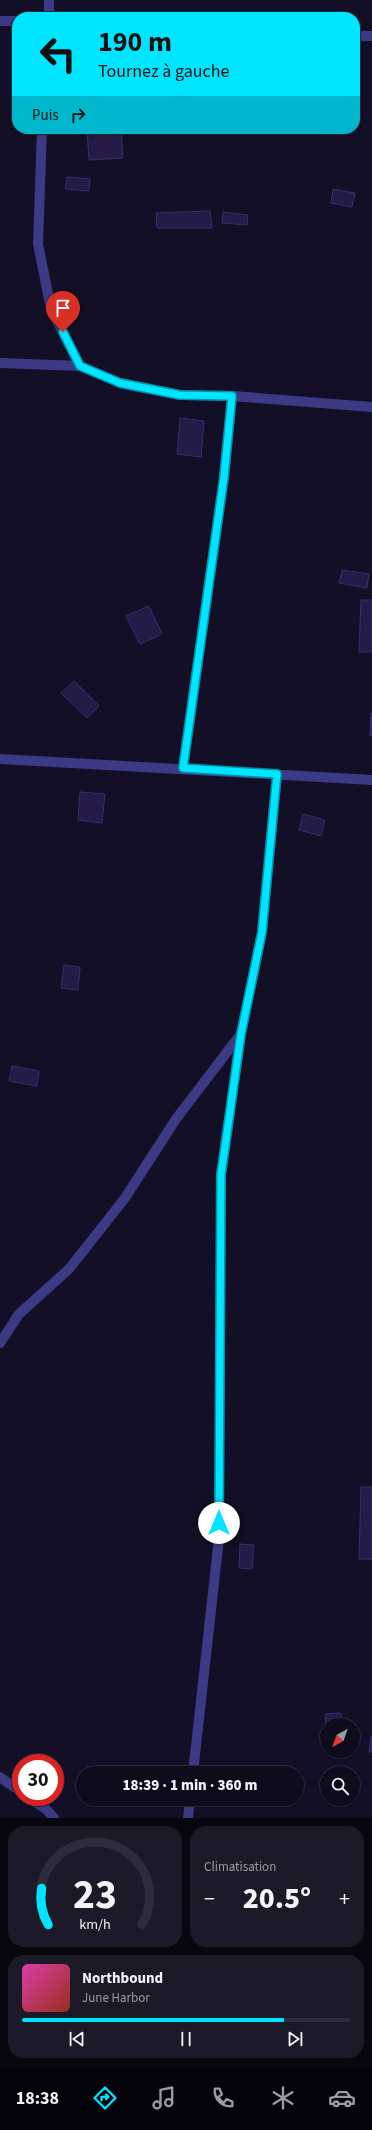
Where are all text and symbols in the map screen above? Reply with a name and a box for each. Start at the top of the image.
text: 190 m [98,22,172,62]
icon: left [32,28,84,80]
text: Tournez à gauche [98,59,230,84]
icon: right [67,104,89,126]
text: Puis [32,105,59,126]
pin [46,291,80,332]
icon: arrive [52,297,74,319]
position arrow [198,1502,240,1544]
north arrow [320,1718,360,1758]
map controls [320,1718,360,1806]
speed limit sign: 30 [12,1754,64,1806]
button: search [320,1766,360,1806]
text: 18:39 · 1 min · 360 m [123,1775,257,1796]
text: Climatisation [204,1858,276,1876]
text: 23 [73,1864,117,1924]
text: 20.5° [243,1877,311,1920]
text: − [204,1883,215,1915]
text: + [339,1883,350,1915]
text: km/h [79,1913,111,1934]
text: Northbound [82,1968,163,1989]
text: June Harbor [82,1989,150,2007]
icon: previous [66,2028,88,2050]
icon: pause [175,2028,197,2050]
icon: next [284,2028,306,2050]
icon: directions [91,2084,119,2112]
icon: music [150,2084,178,2112]
icon: phone [209,2084,237,2112]
icon: climate [269,2084,297,2112]
icon: car [328,2084,356,2112]
text: 18:38 [16,2086,59,2111]

